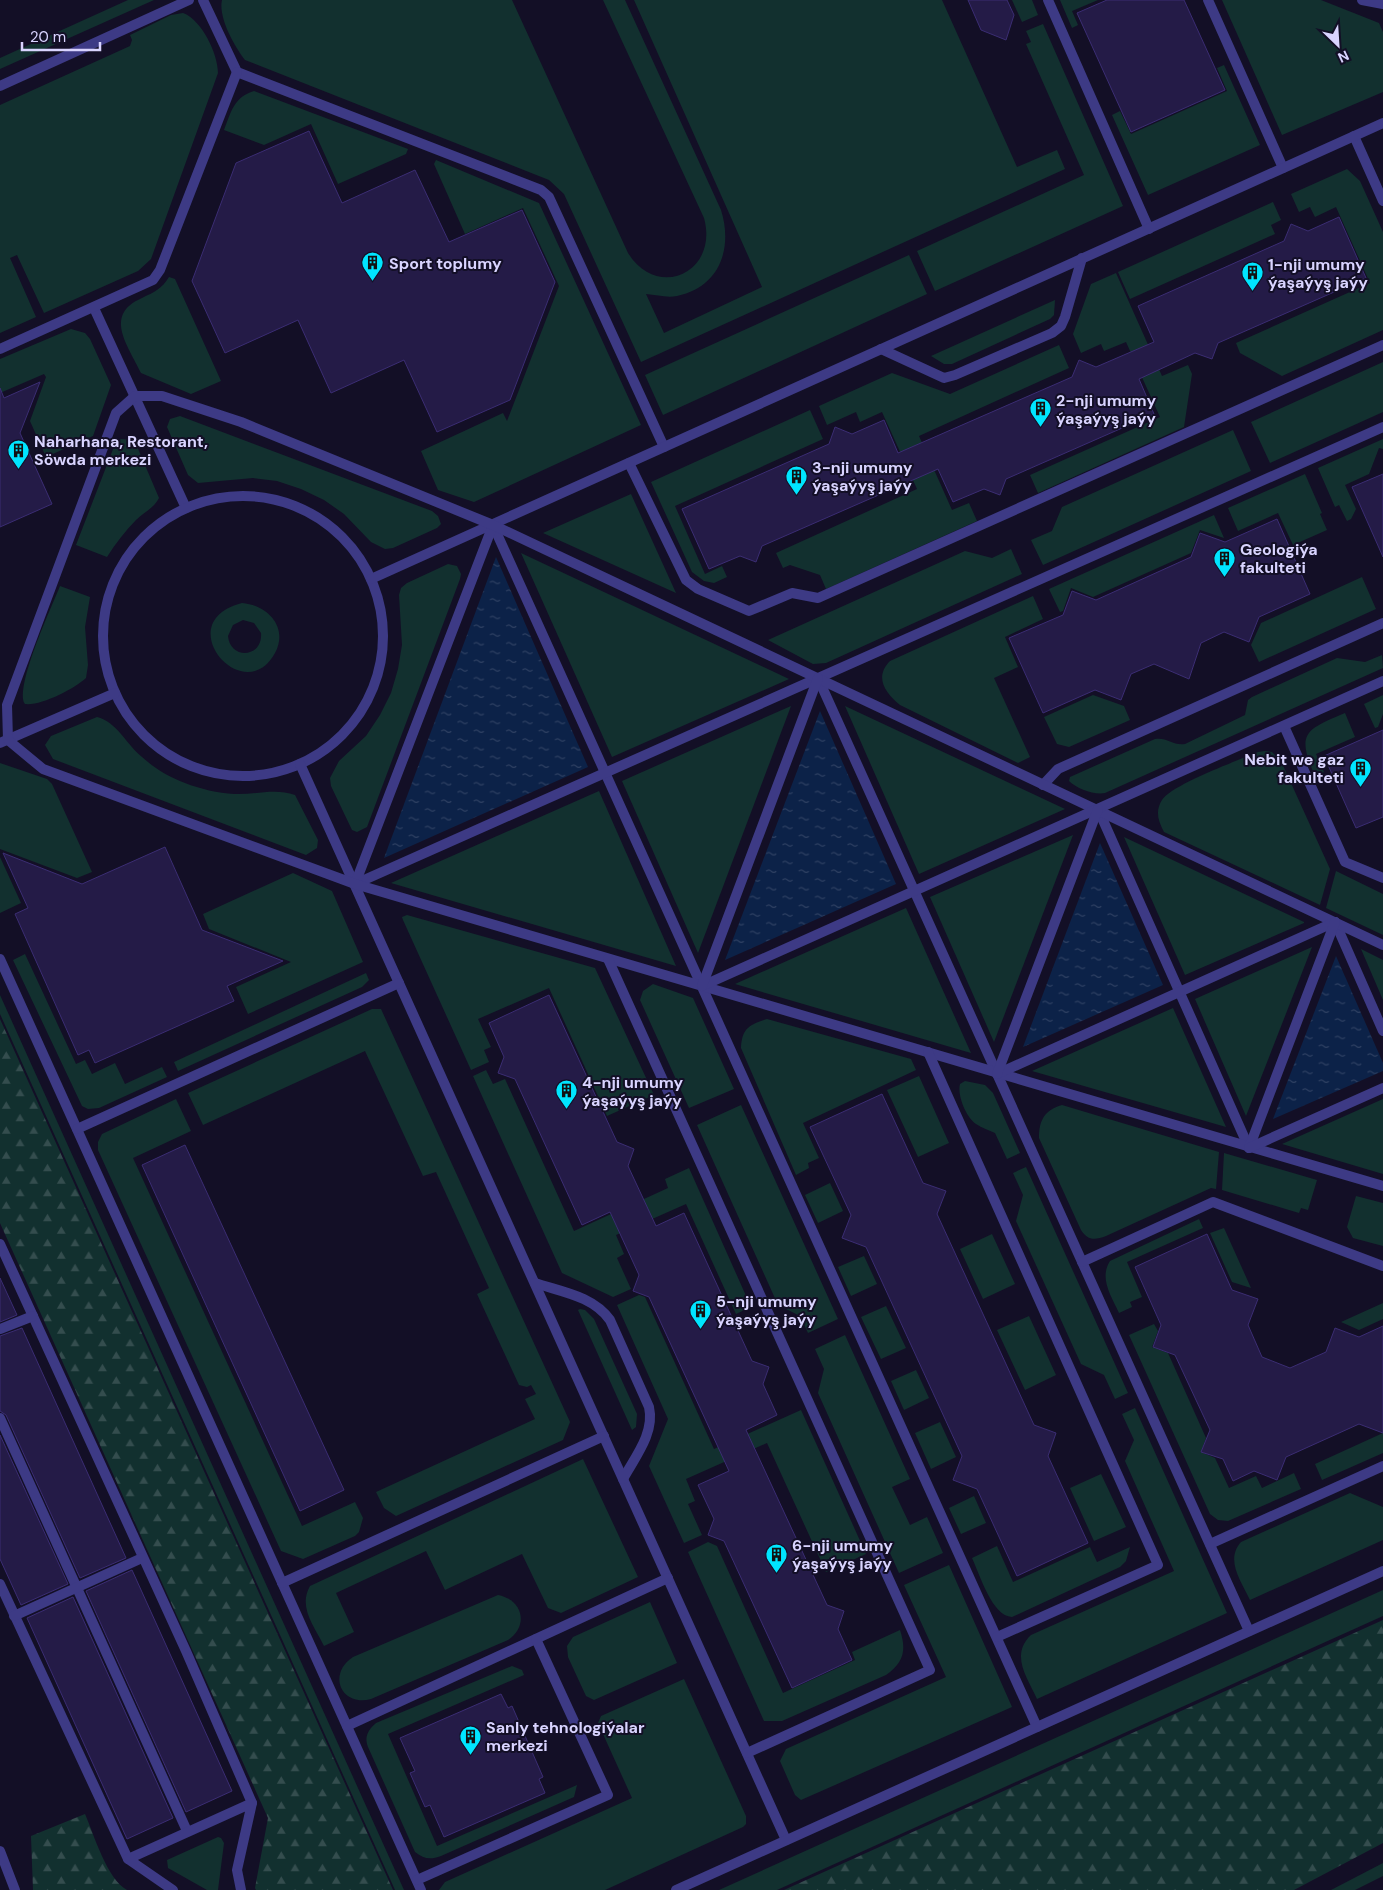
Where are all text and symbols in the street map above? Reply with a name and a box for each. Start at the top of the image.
scale bar [22,20,100,52]
north arrow [1313,20,1363,70]
text: 20 m [30,27,66,47]
text: N [1335,46,1352,67]
building icon: Sport toplumy [361,251,385,282]
place label: Sport toplumy [389,253,502,274]
place label: 1-nji umumy ýaşaýyş jaýy [1268,254,1368,293]
building icon: 1-nji umumy ýaşaýyş jaýy [1240,261,1264,292]
place label: 2-nji umumy ýaşaýyş jaýy [1056,390,1156,429]
building icon: 2-nji umumy ýaşaýyş jaýy [1028,397,1052,428]
place label: Naharhana, Restorant, Söwda merkezi [34,431,208,470]
building icon: Naharhana, Restorant, Söwda merkezi [6,438,30,469]
place label: 3-nji umumy ýaşaýyş jaýy [812,457,913,496]
building icon: 3-nji umumy ýaşaýyş jaýy [784,464,808,495]
place label: Geologiýa fakulteti [1240,539,1318,578]
building icon: Geologiýa fakulteti [1212,546,1236,577]
place label: Nebit we gaz fakulteti [1244,749,1344,788]
building icon: Nebit we gaz fakulteti [1348,756,1372,787]
place label: 4-nji umumy ýaşaýyş jaýy [582,1072,684,1111]
building icon: 4-nji umumy ýaşaýyş jaýy [554,1079,578,1110]
place label: 5-nji umumy ýaşaýyş jaýy [716,1291,817,1330]
building icon: 5-nji umumy ýaşaýyş jaýy [688,1298,712,1329]
place label: 6-nji umumy ýaşaýyş jaýy [792,1535,893,1574]
building icon: 6-nji umumy ýaşaýyş jaýy [764,1542,788,1573]
place label: Sanly tehnologiýalar merkezi [486,1717,645,1756]
building icon: Sanly tehnologiýalar merkezi [458,1724,482,1755]

